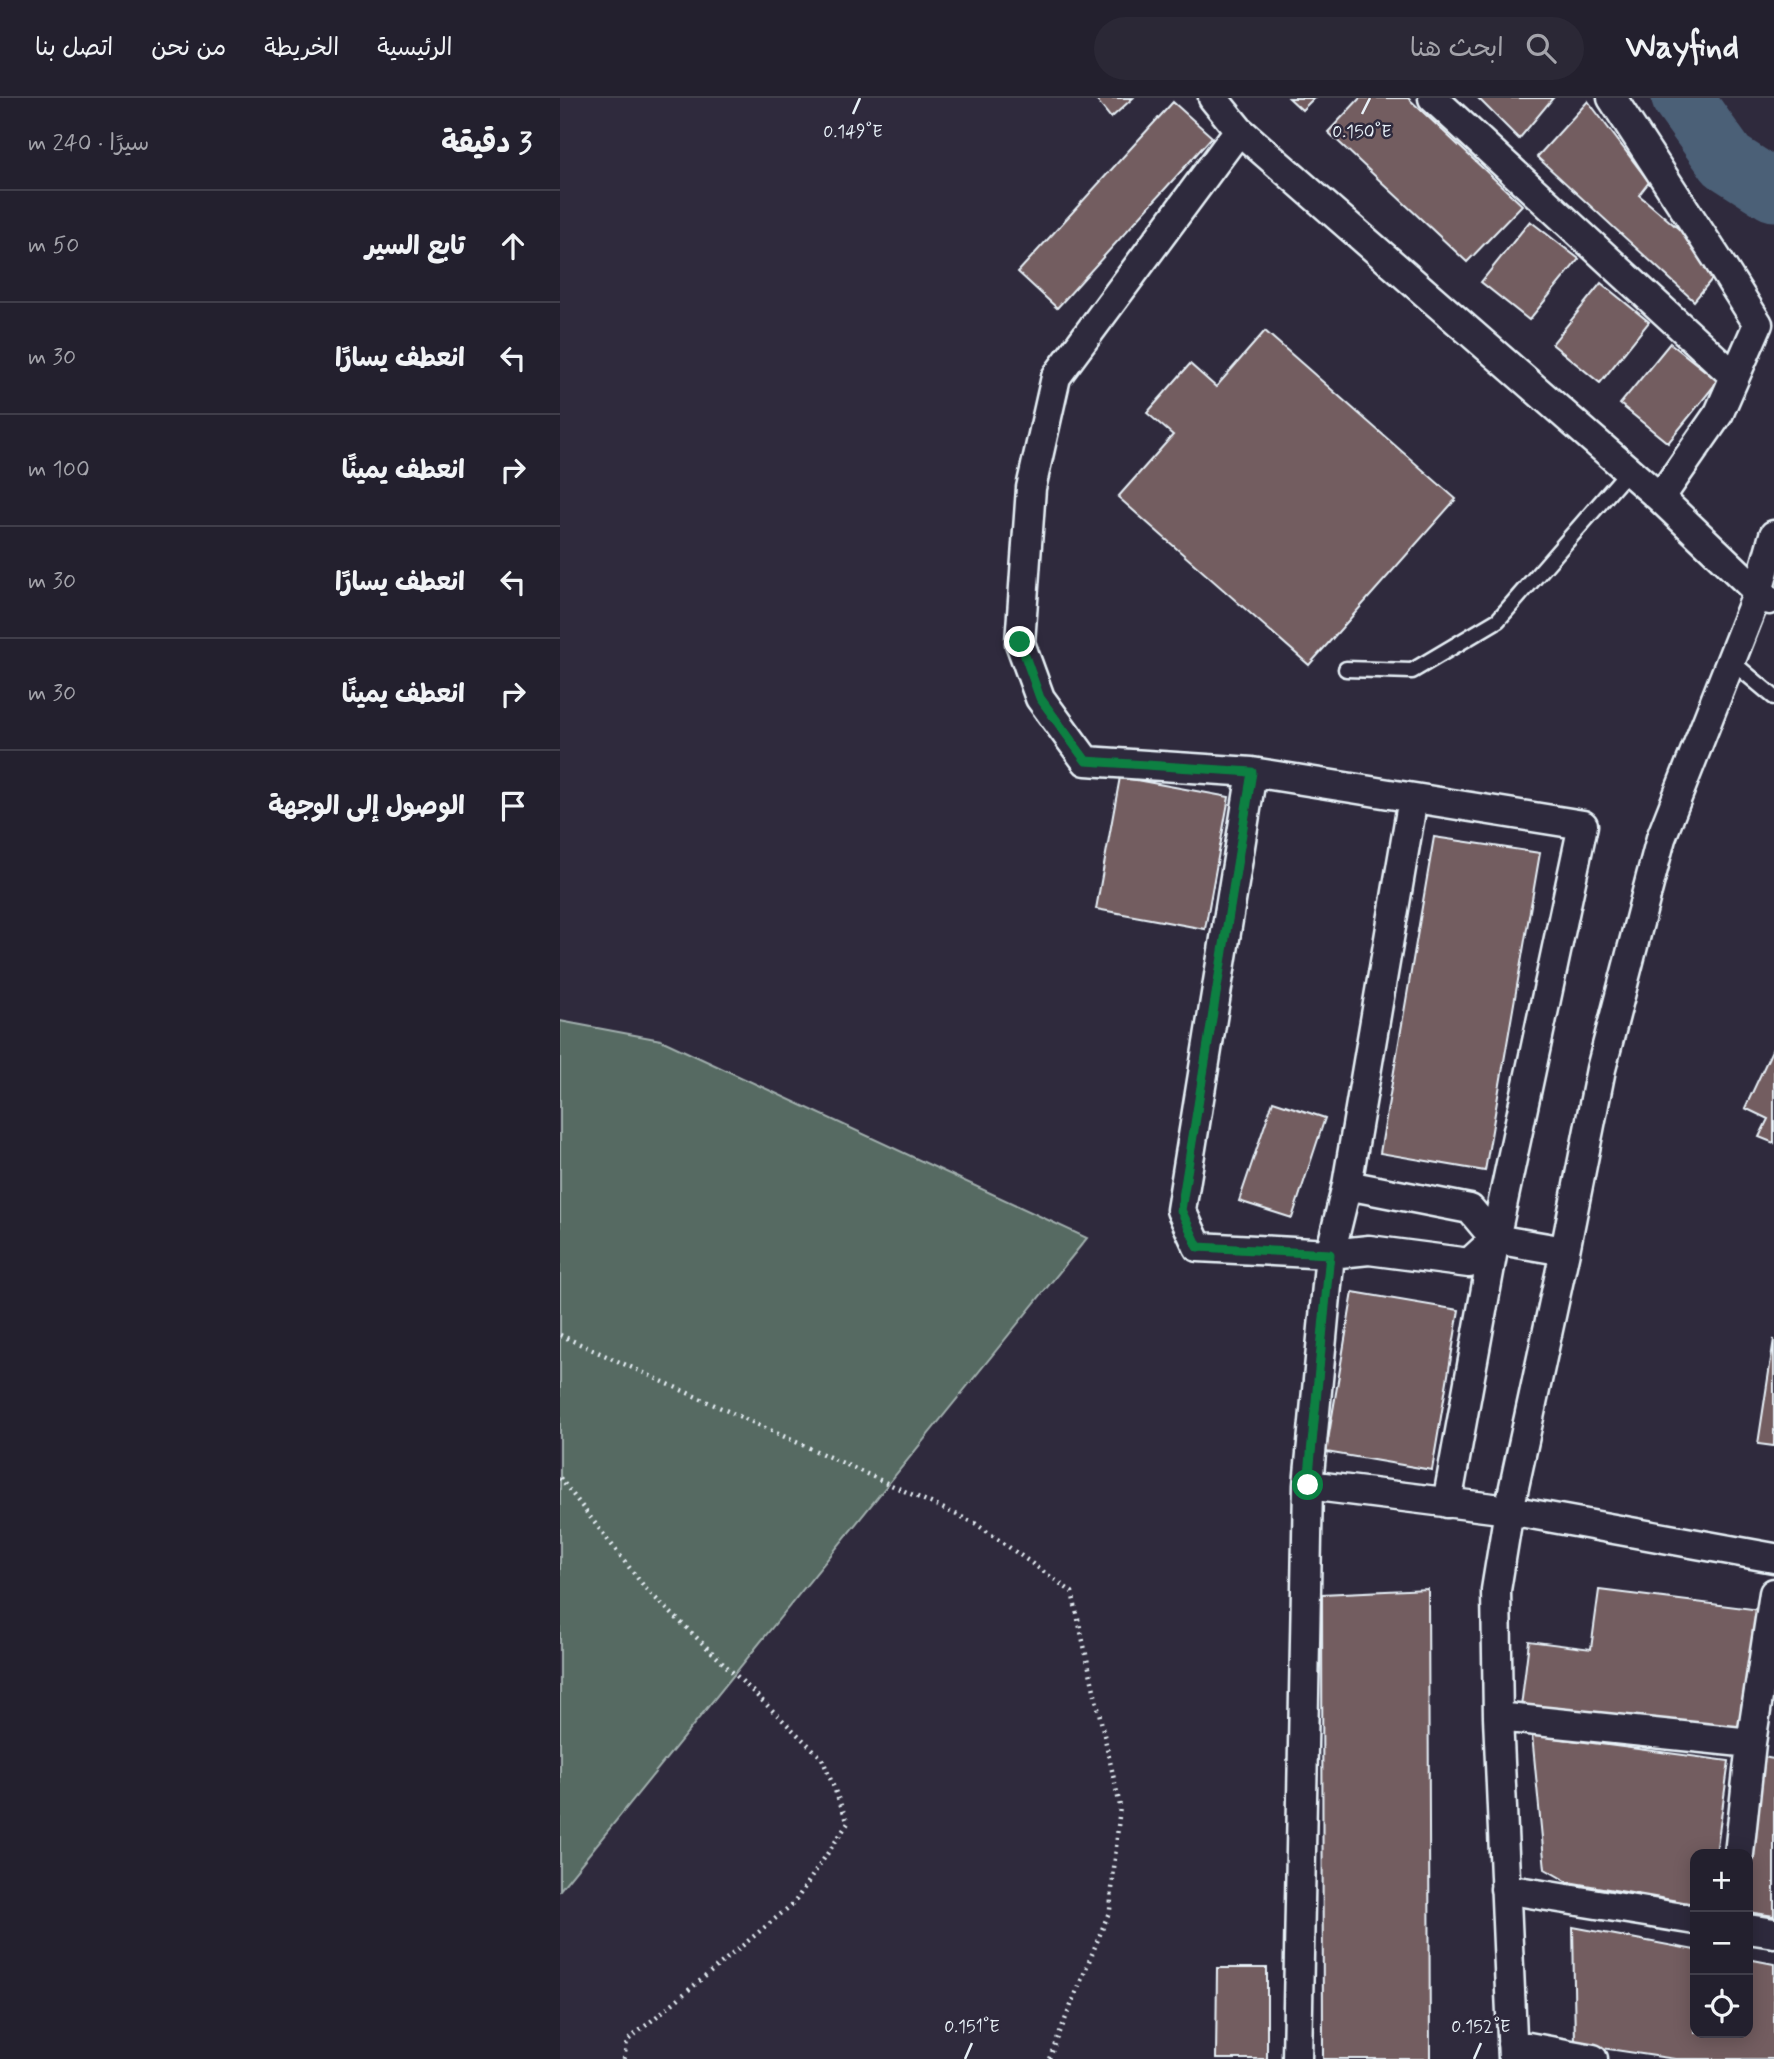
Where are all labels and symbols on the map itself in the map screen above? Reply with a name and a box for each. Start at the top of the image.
text: 0.149°E [823,120,883,144]
text: 0.150°E [1332,120,1392,144]
route end [1004,626,1035,657]
route start [1292,1469,1323,1500]
text: 0.151°E [944,2015,1000,2039]
text: 0.152°E [1451,2015,1511,2039]

